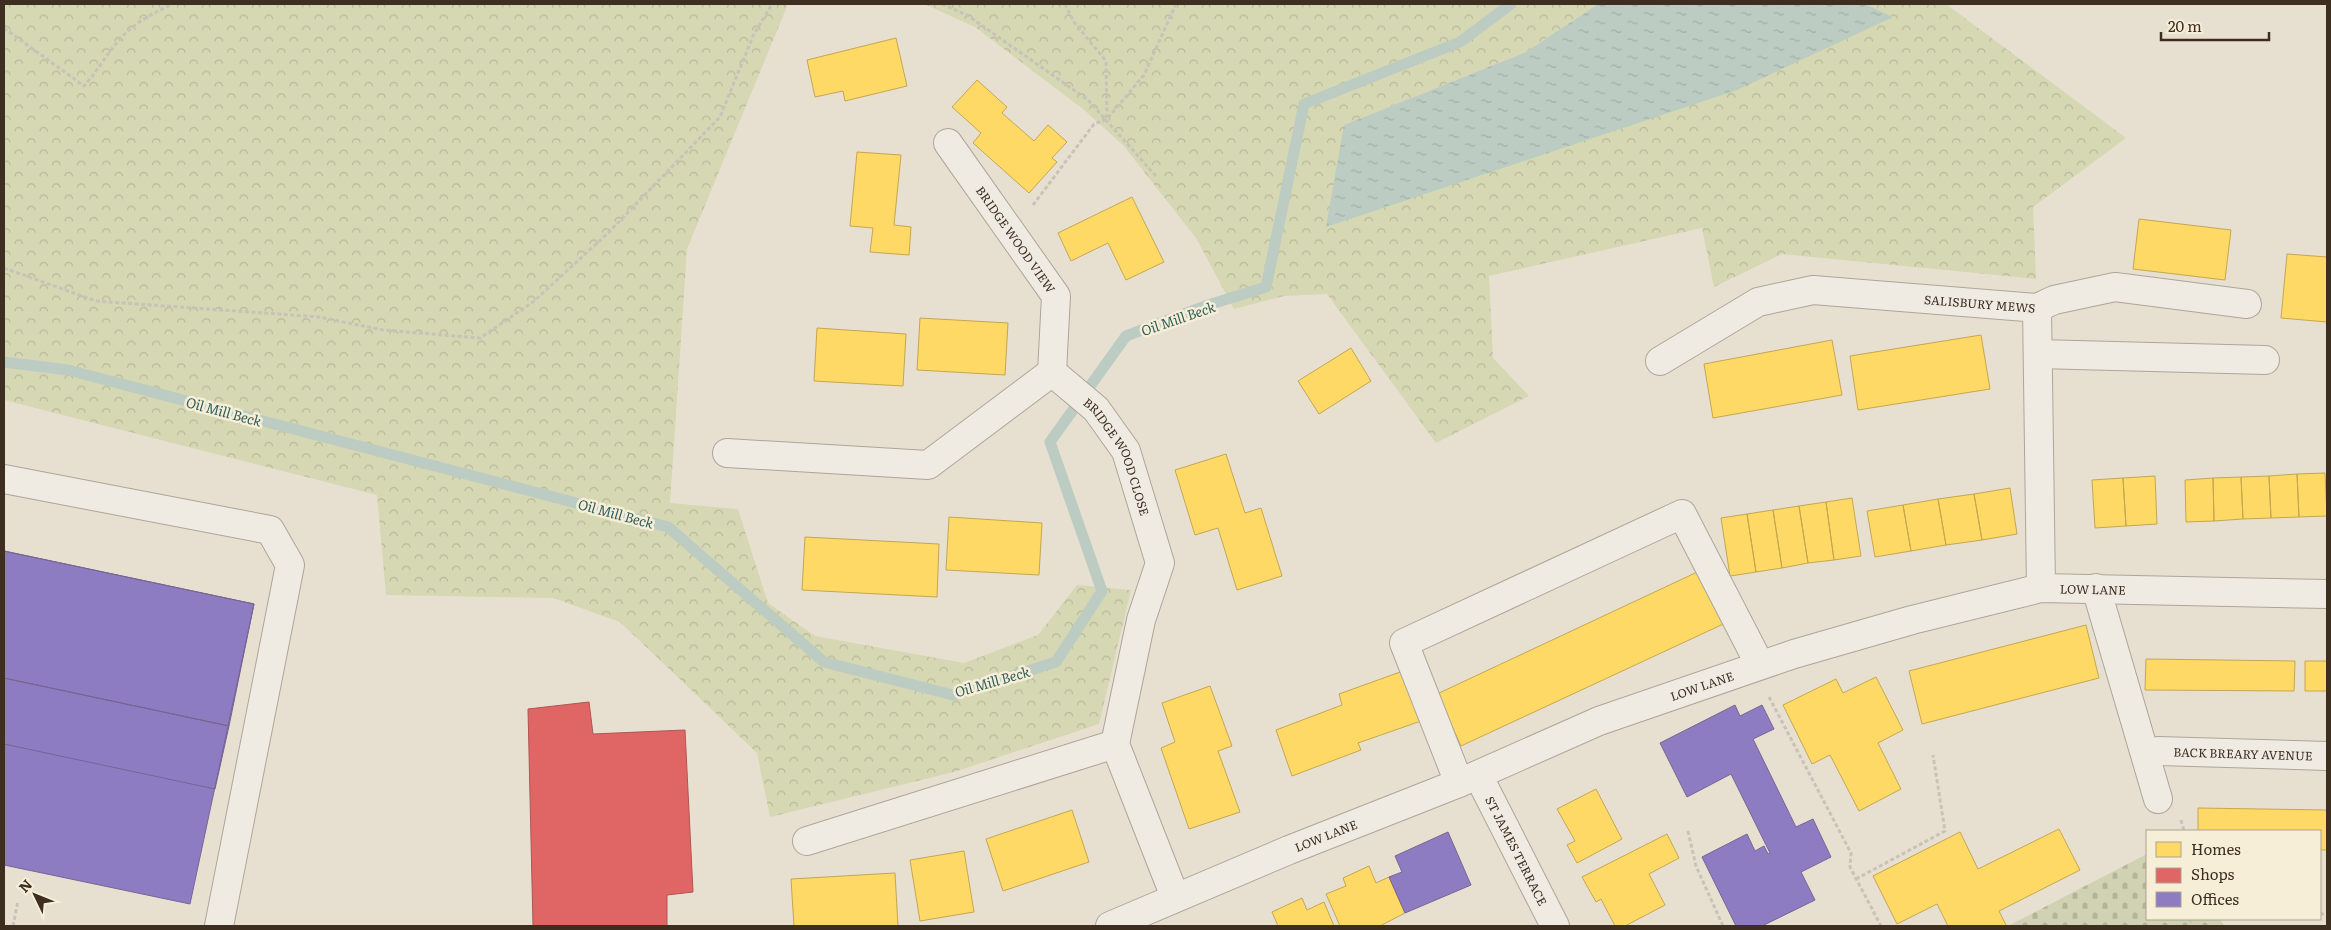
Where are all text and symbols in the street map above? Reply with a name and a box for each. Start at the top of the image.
scale bar [2161,10,2268,42]
text: 20 m [2168,14,2202,37]
street label: BRIDGE WOOD VIEW [972,182,1060,297]
street label: SALISBURY MEWS [1924,290,2036,317]
water label: Oil Mill Beck [1138,296,1218,340]
water label: Oil Mill Beck [184,391,264,431]
street label: BRIDGE WOOD CLOSE [1080,393,1154,518]
water label: Oil Mill Beck [576,493,656,533]
street label: LOW LANE [2060,579,2126,599]
water label: Oil Mill Beck [952,661,1032,701]
street label: LOW LANE [1668,666,1736,705]
street label: BACK BREARY AVENUE [2173,742,2313,765]
street label: ST JAMES TERRACE [1481,793,1552,909]
street label: LOW LANE [1292,815,1360,856]
legend [2146,830,2321,920]
text: Homes [2191,837,2241,860]
text: Shops [2191,862,2234,885]
north arrow [10,870,60,920]
text: N [13,874,36,897]
text: Offices [2191,887,2239,910]

